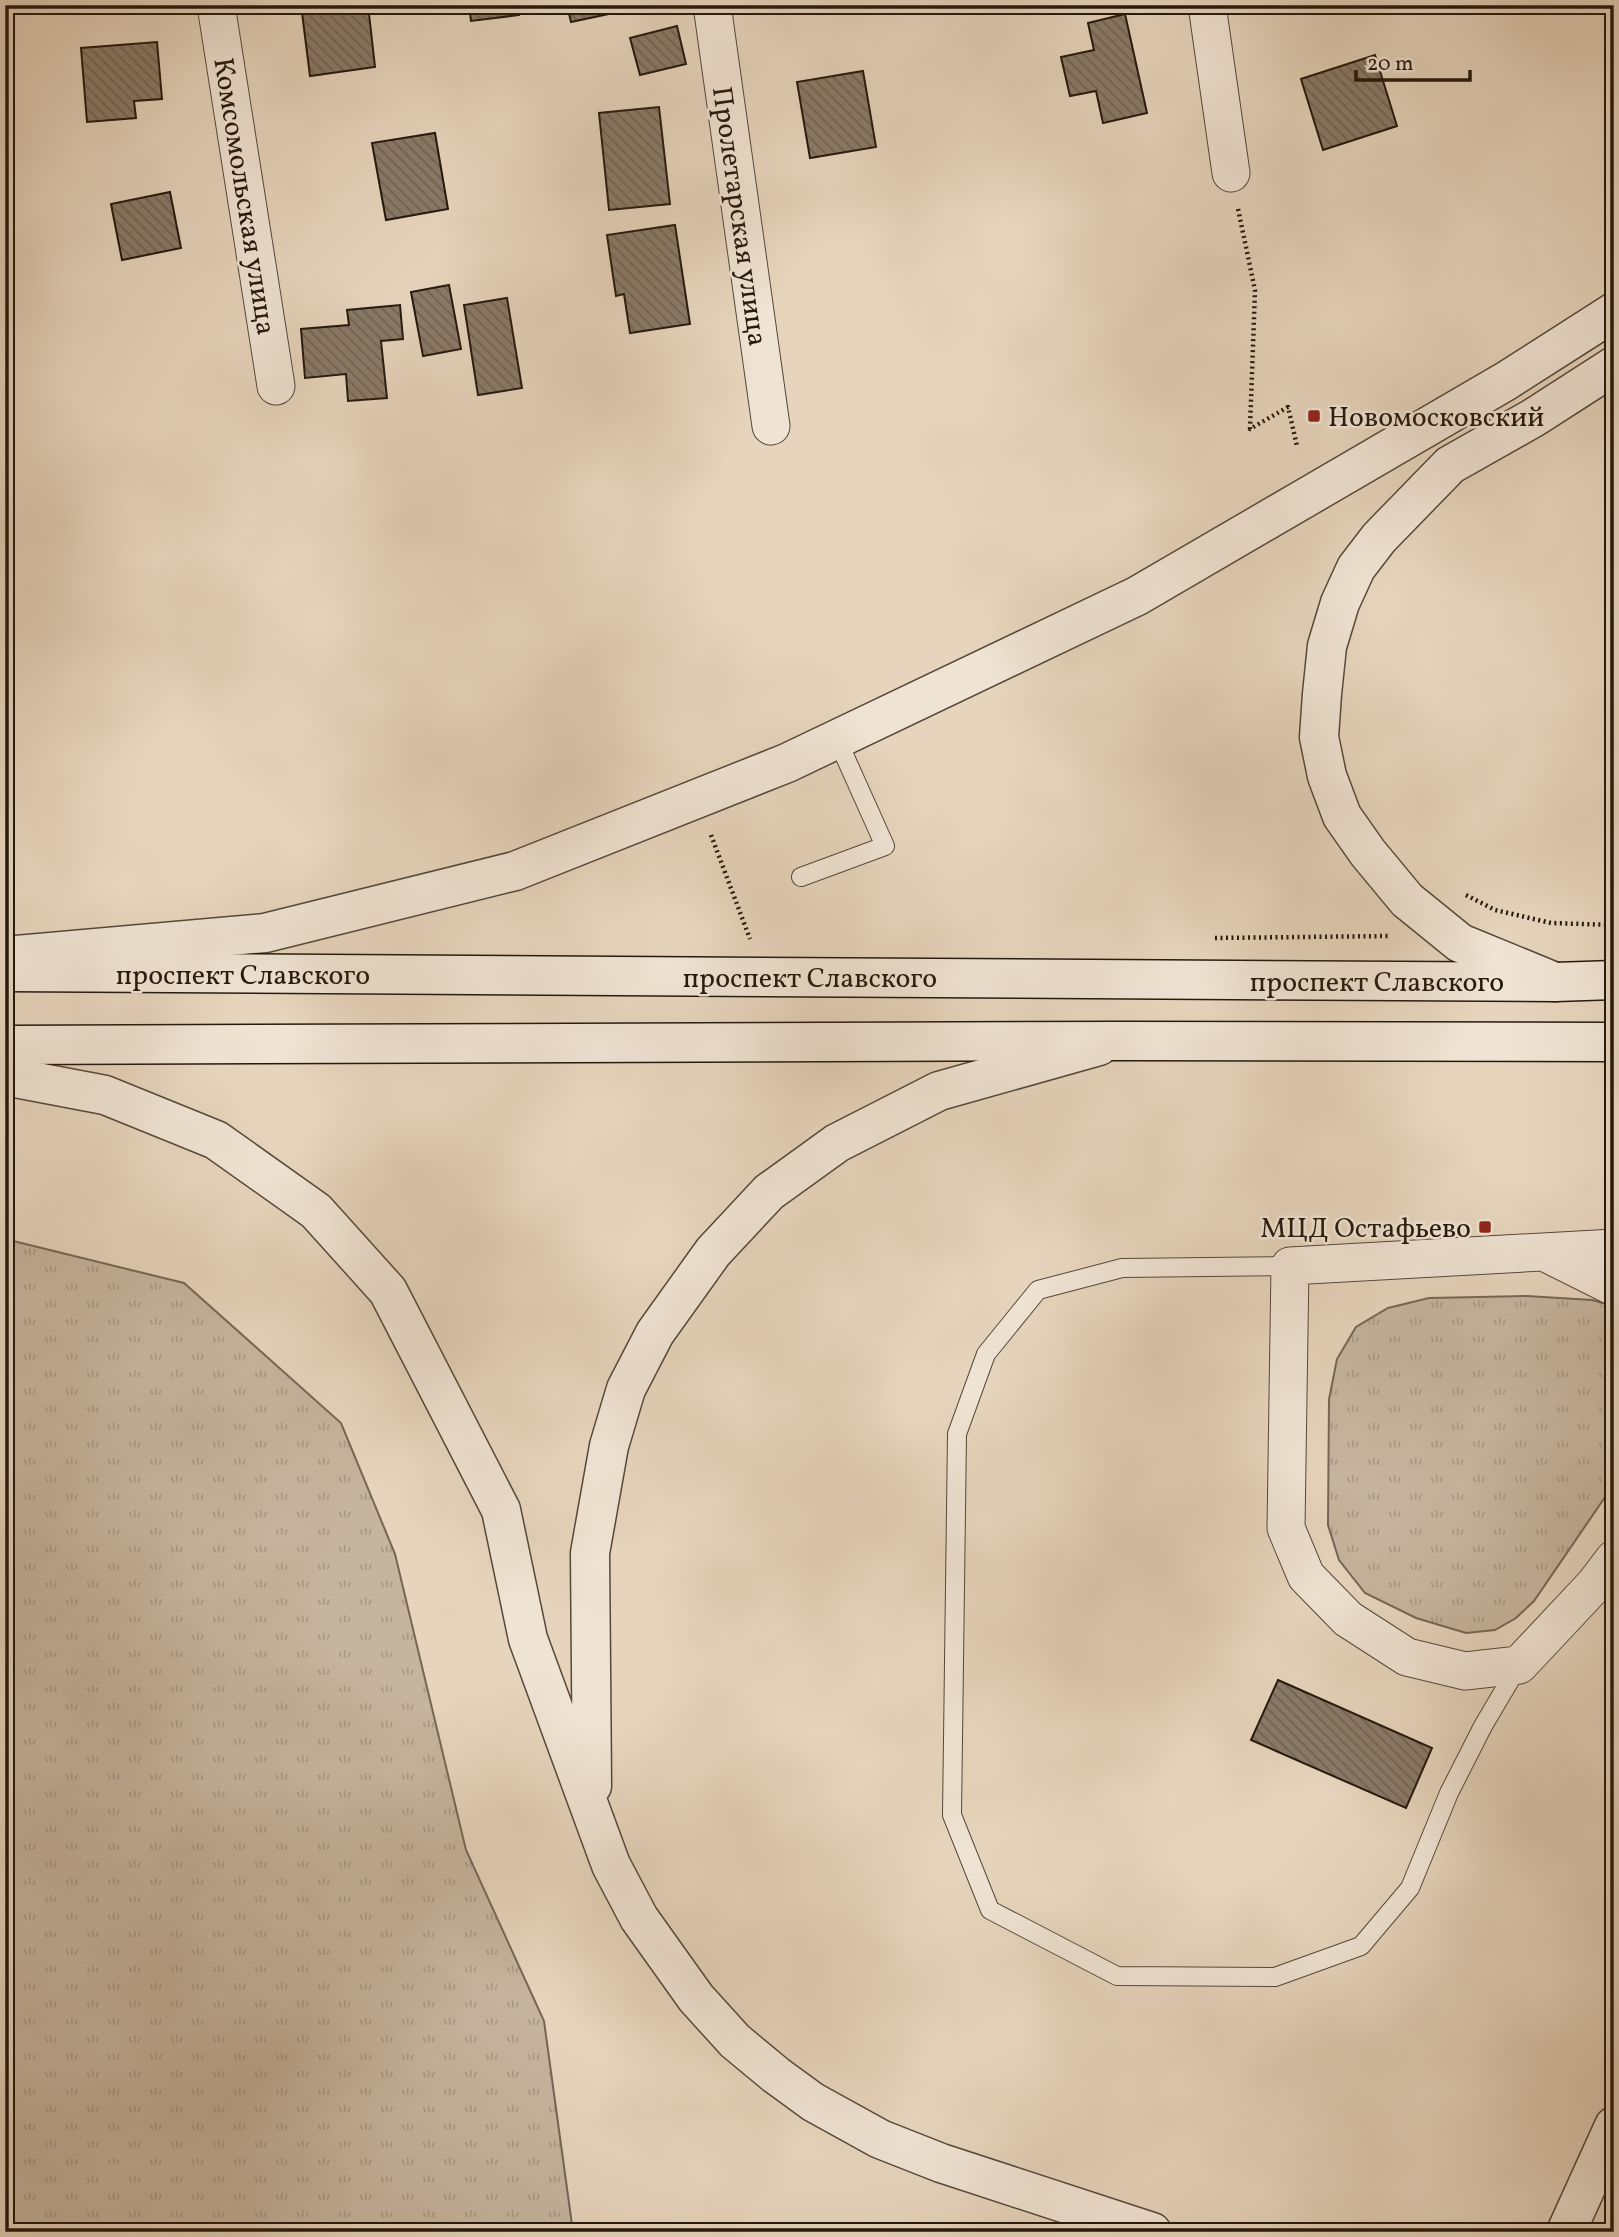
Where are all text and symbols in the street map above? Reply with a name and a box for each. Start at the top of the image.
scale bar [1356,38,1470,82]
text: 20 m [1367,50,1413,79]
street label: Комсомольская улица [202,55,285,338]
street label: Пролетарская улица [701,84,776,349]
place label: Новомосковский [1328,399,1544,438]
marker: Новомосковский [1306,408,1322,424]
street label: проспект Славского [116,957,370,996]
street label: проспект Славского [683,960,937,999]
street label: проспект Славского [1250,964,1504,1003]
place label: МЦД Остафьево [1260,1210,1471,1249]
marker: МЦД Остафьево [1477,1219,1493,1235]

